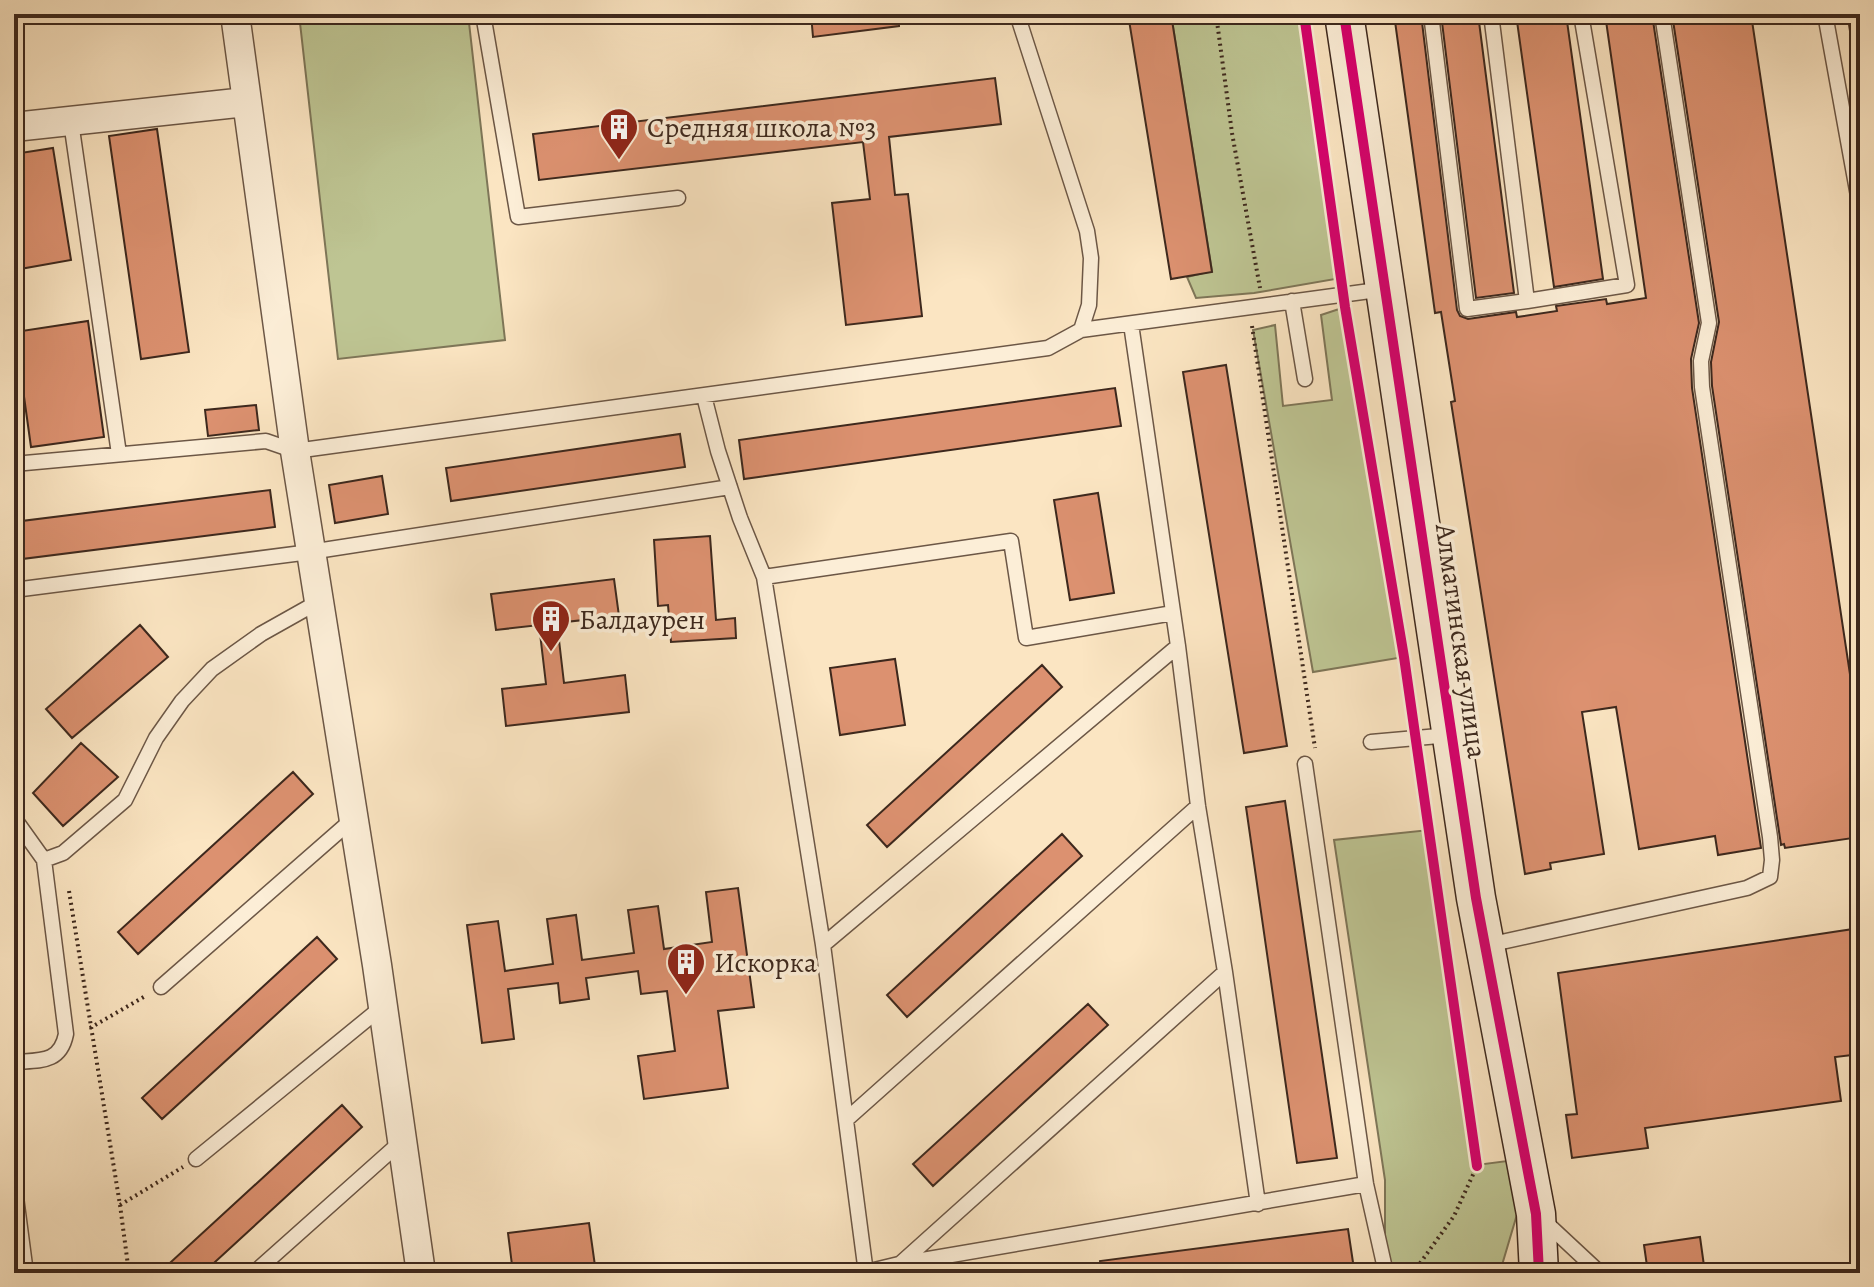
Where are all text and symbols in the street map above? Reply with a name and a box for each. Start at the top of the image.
building icon: Средняя школа №3 [598,106,640,161]
place label: Средняя школа №3 [647,109,876,147]
street label: Алматинская улица [1426,520,1496,761]
building icon: Балдаурен [530,598,572,653]
place label: Балдаурен [579,601,705,639]
building icon: Искоркa [665,941,707,996]
place label: Искоркa [714,944,817,982]

